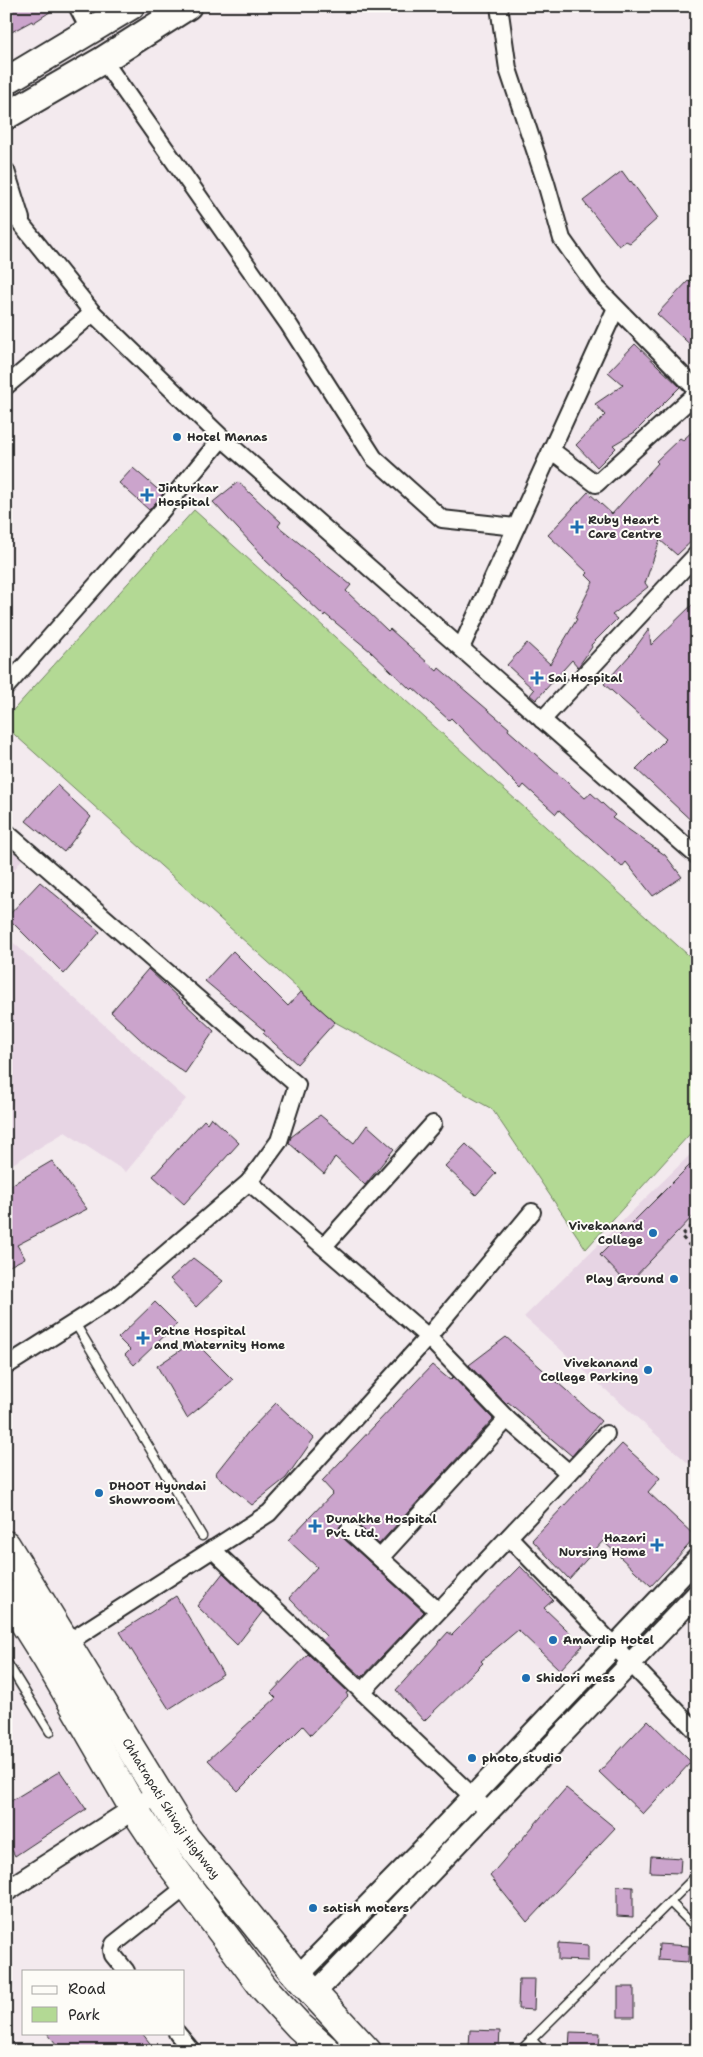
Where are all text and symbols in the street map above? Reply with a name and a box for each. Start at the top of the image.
place label: Hotel Manas [187,429,268,445]
marker: Hotel Manas [171,431,183,443]
place label: Jinturkar Hospital [158,480,219,510]
marker: Jinturkar Hospital [140,488,154,502]
place label: Ruby Heart Care Centre [588,512,662,542]
marker: Ruby Heart Care Centre [570,520,584,534]
place label: Sai Hospital [548,670,622,686]
marker: Sai Hospital [530,671,544,685]
place label: Vivekanand College [568,1218,643,1248]
marker: Vivekanand College [647,1227,659,1239]
place label: Play Ground [586,1271,664,1287]
marker: Play Ground [668,1273,680,1285]
place label: Patne Hospital and Maternity Home [154,1323,285,1353]
marker: Patne Hospital and Maternity Home [136,1331,150,1345]
place label: Vivekanand College Parking [541,1355,638,1385]
marker: Vivekanand College Parking [642,1364,654,1376]
place label: DHOOT Hyundai Showroom [109,1478,207,1508]
marker: DHOOT Hyundai Showroom [93,1487,105,1499]
place label: Dunakhe Hospital Pvt. Ltd. [326,1511,437,1541]
marker: Dunakhe Hospital Pvt. Ltd. [308,1519,322,1533]
place label: Hazari Nursing Home [559,1530,646,1560]
marker: Hazari Nursing Home [650,1538,664,1552]
place label: Amardip Hotel [563,1632,654,1648]
marker: Amardip Hotel [547,1634,559,1646]
place label: Shidori mess [536,1670,615,1686]
marker: Shidori mess [520,1672,532,1684]
street label: Chhatrapati Shivaji Highway [119,1735,224,1882]
place label: photo studio [482,1750,562,1766]
marker: photo studio [466,1752,478,1764]
place label: satish moters [323,1900,409,1916]
marker: satish moters [307,1902,319,1914]
legend [22,1970,185,2034]
text: Road [68,1979,106,1999]
text: Park [68,2005,100,2025]

